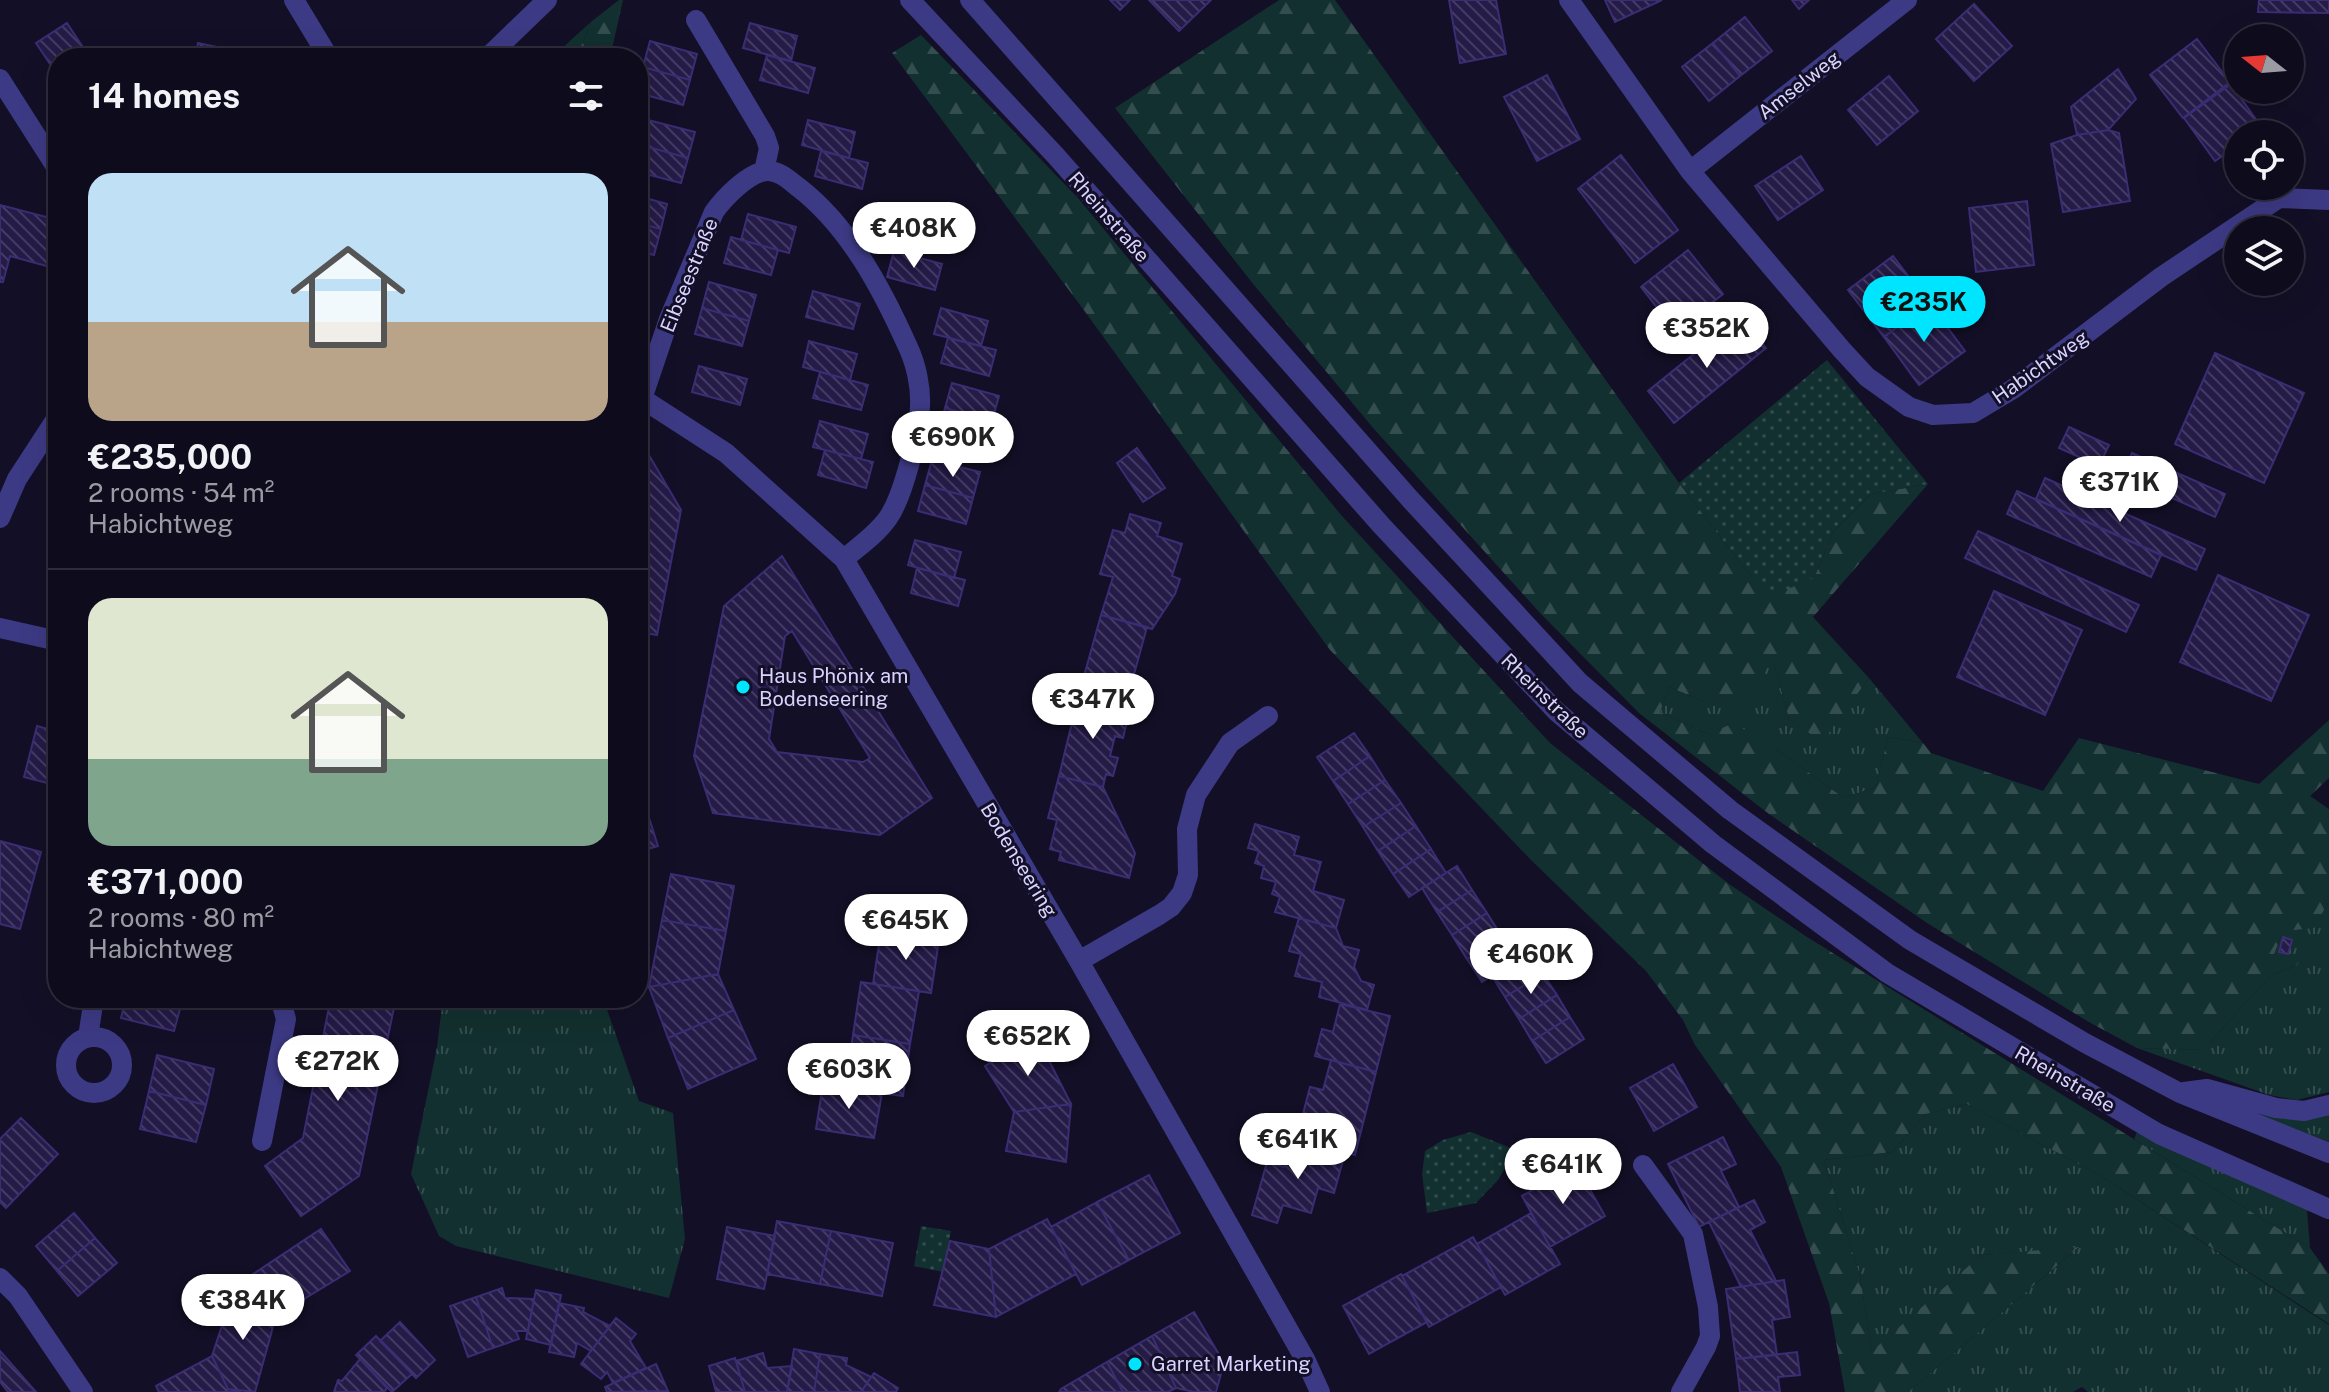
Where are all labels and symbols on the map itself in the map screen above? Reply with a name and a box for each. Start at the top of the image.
north arrow [2224,24,2304,104]
street label: Amselweg [1753,45,1845,125]
street label: Rheinstraße [1063,167,1155,267]
pin: €408K [858,202,970,270]
street label: Eibseestraße [655,214,723,336]
pin: €235K [1868,276,1980,344]
pin: €352K [1651,302,1763,370]
street label: Habichtweg [1987,325,2093,409]
pin: €690K [897,411,1009,479]
pin: €371K [2064,456,2176,524]
street label: Rheinstraße [1496,648,1594,744]
place label: Haus Phönix am Bodenseering [759,664,908,711]
pin: €347K [1037,673,1149,741]
marker: Haus Phönix am Bodenseering [734,678,752,696]
street label: Bodenseering [975,798,1063,922]
pin: €645K [850,894,962,962]
pin: €460K [1475,928,1587,996]
pin: €652K [972,1010,1084,1078]
pin: €272K [282,1035,394,1103]
street label: Rheinstraße [2010,1041,2120,1117]
pin: €603K [793,1043,905,1111]
pin: €641K [1242,1113,1354,1181]
pin: €641K [1507,1138,1619,1206]
pin: €384K [187,1274,299,1342]
place label: Garret Marketing [1151,1352,1311,1376]
marker: Garret Marketing [1126,1355,1144,1373]

